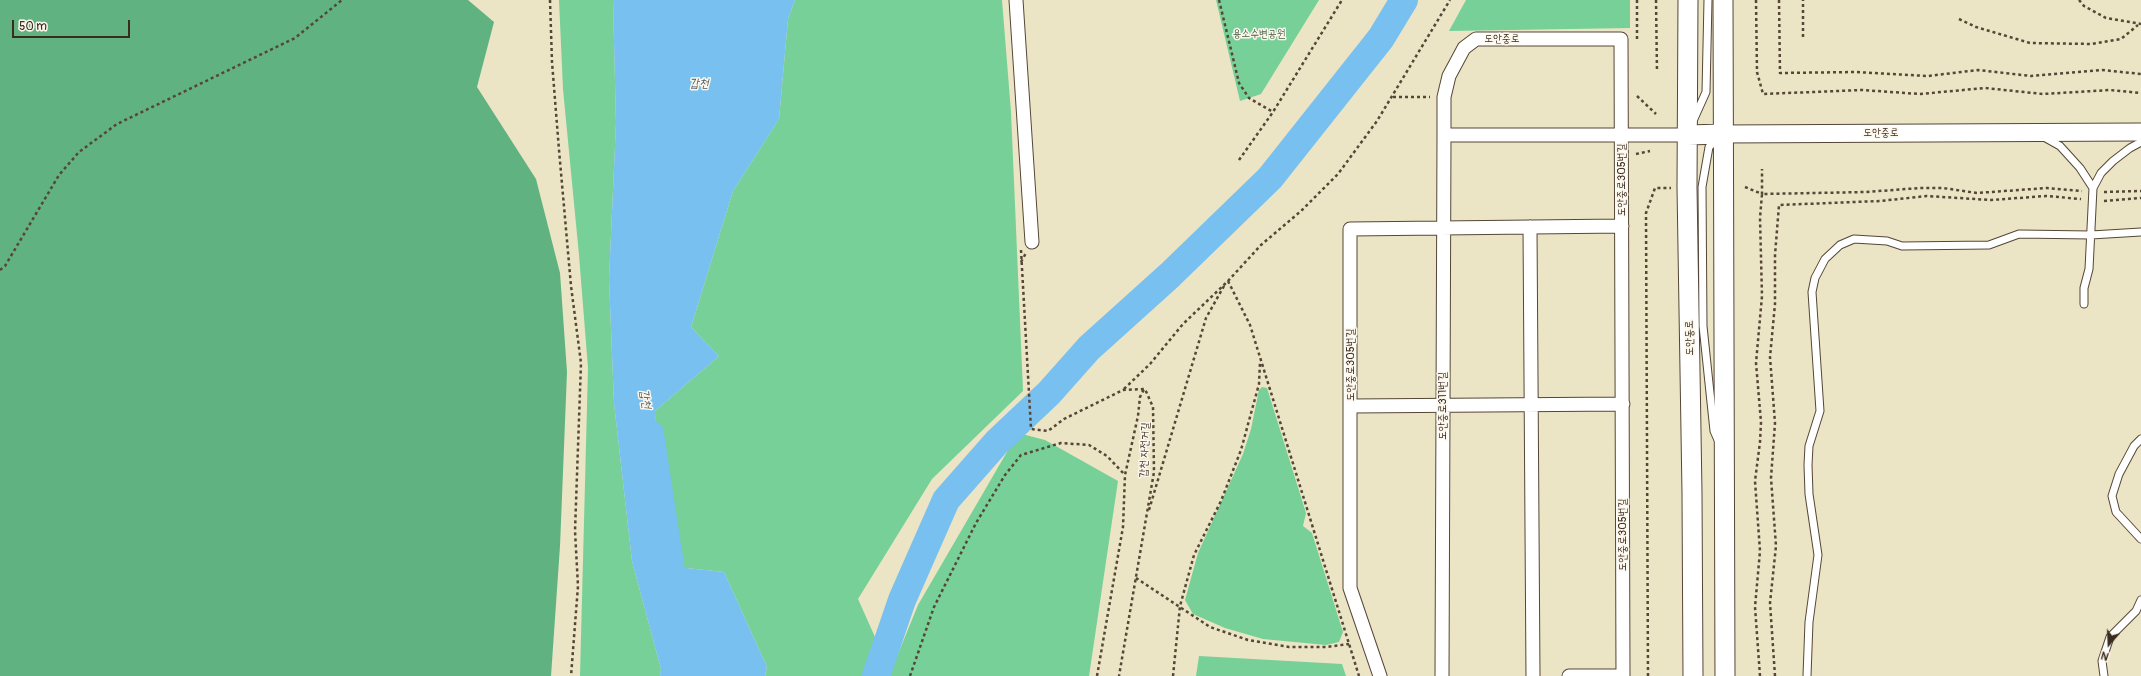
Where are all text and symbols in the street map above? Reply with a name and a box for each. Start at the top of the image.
scale bar [14,12,132,38]
text: 50 m [19,19,47,34]
park label: 용소수변공원 [1232,27,1286,41]
street label: 도안중로 [1484,32,1520,46]
water label: 갑천 [689,77,709,91]
street label: 도안중로 [1863,126,1899,140]
street label: 도안중로305번길 [1615,144,1629,216]
street label: 도안동로 [1683,320,1697,356]
street label: 도안중로305번길 [1344,329,1358,401]
street label: 도안중로311번길 [1436,372,1450,440]
water label: 갑천 [636,388,654,410]
street label: 갑천 자전거길 [1137,422,1153,478]
street label: 도안중로305번길 [1616,499,1630,571]
north arrow [2089,624,2129,664]
text: N [2099,648,2111,663]

